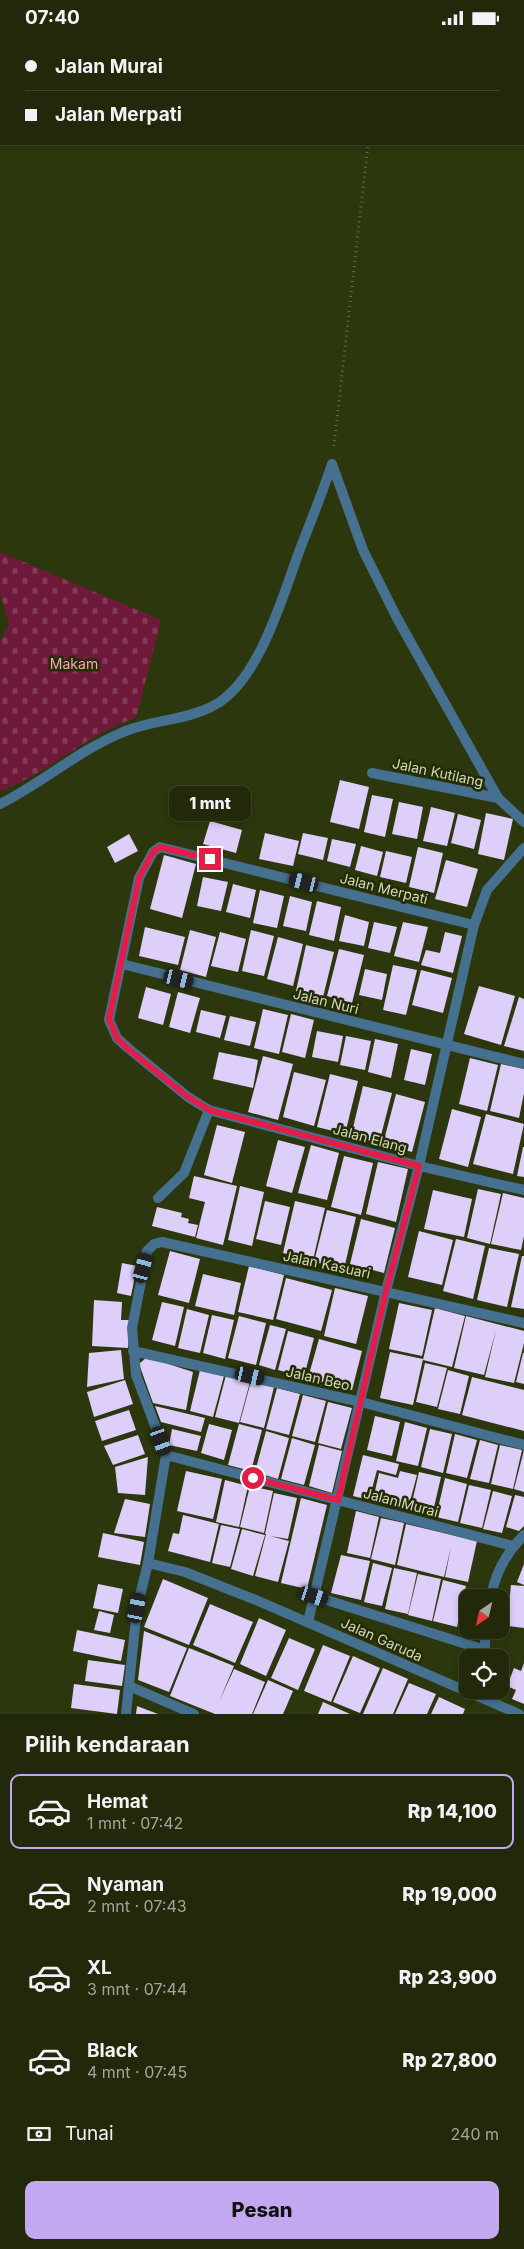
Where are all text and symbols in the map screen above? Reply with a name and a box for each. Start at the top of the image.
text: 07:40 [25,6,80,29]
text: Jalan Murai [55,55,163,78]
text: Jalan Merpati [55,103,182,126]
park label: Makam [50,655,98,672]
street label: Jalan Kutilang [391,754,485,790]
callout: 1 mnt [169,787,251,821]
text: 1 mnt [189,793,231,813]
route end [199,848,221,870]
street label: Jalan Merpati [338,869,430,907]
car [287,871,320,893]
car [162,968,195,990]
street label: Jalan Nuri [291,985,361,1017]
street label: Jalan Elang [331,1120,409,1156]
street label: Jalan Kasuari [282,1246,372,1282]
car [131,1252,154,1284]
street label: Jalan Beo [284,1362,352,1394]
car [233,1365,266,1387]
car [148,1424,173,1458]
route start [242,1467,264,1489]
street label: Jalan Murai [362,1484,440,1520]
car [297,1584,330,1608]
north arrow [459,1589,509,1639]
map controls [459,1589,509,1699]
car [126,1592,147,1624]
street label: Jalan Garuda [339,1613,425,1665]
button: locate [459,1649,509,1699]
text: Pilih kendaraan [25,1731,190,1757]
icon: car [27,1789,72,1834]
text: Hemat [87,1790,148,1813]
text: Rp 14,100 [408,1800,497,1823]
text: 1 mnt · 07:42 [87,1813,183,1833]
icon: car [27,1872,72,1917]
text: Nyaman [87,1873,164,1896]
text: Rp 19,000 [402,1883,497,1906]
text: 2 mnt · 07:43 [87,1896,187,1916]
icon: car [27,1955,72,2000]
text: XL [87,1956,112,1979]
text: Rp 23,900 [399,1966,497,1989]
text: 3 mnt · 07:44 [87,1979,187,1999]
icon: car [27,2038,72,2083]
text: Black [87,2039,138,2062]
text: Rp 27,800 [402,2049,497,2072]
text: 4 mnt · 07:45 [87,2062,187,2082]
icon: cash [25,2120,53,2148]
text: Tunai [65,2122,114,2145]
text: 240 m [451,2124,499,2144]
button: Pesan [25,2181,499,2239]

